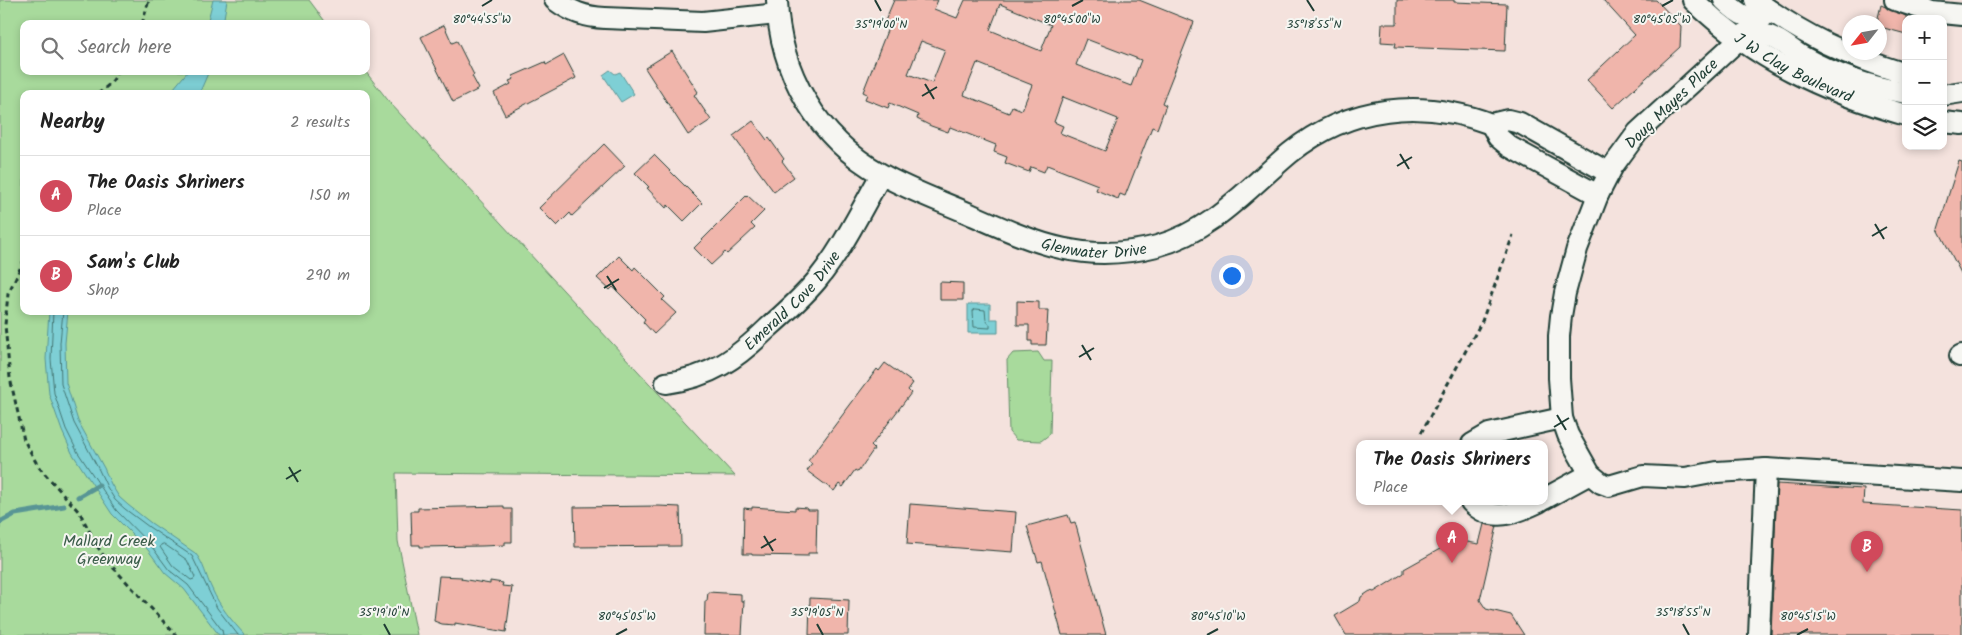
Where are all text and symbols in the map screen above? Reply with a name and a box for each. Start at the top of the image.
text: 80°44'55"W [453,10,511,29]
text: 80°45'00"W [1043,10,1101,29]
text: 80°45'05"W [1633,10,1691,29]
text: 35°19'00"N [855,15,907,34]
text: 35°18'55"N [1286,15,1342,34]
north arrow [1842,15,1887,60]
map controls [1902,15,1947,150]
button: + [1902,15,1947,60]
search box [20,20,370,75]
street label: J W Clay Boulevard [1729,26,1857,110]
text: Search here [78,33,172,63]
icon: search [38,34,66,62]
street label: Doug Mayes Place [1620,53,1724,155]
button: − [1902,60,1947,105]
button: layers [1902,105,1947,150]
text: Nearby [40,106,105,139]
text: 2 results [290,110,350,135]
text: The Oasis Shriners [87,168,245,198]
text: A [51,183,61,208]
text: 150 m [309,183,350,208]
text: Place [87,198,121,223]
street label: Glenwater Drive [1038,231,1149,266]
street label: Emerald Cove Drive [738,246,847,357]
text: Sam's Club [87,248,180,278]
text: B [51,263,61,288]
text: 290 m [306,263,350,288]
your location [1219,263,1245,289]
text: Shop [87,278,119,303]
popup [1356,440,1548,505]
text: The Oasis Shriners [1373,445,1531,475]
text: Place [1373,475,1408,500]
pin: A [1436,522,1468,563]
park label: Mallard Creek Greenway [63,529,155,572]
pin: B [1851,531,1883,572]
text: 35°19'10"N [359,603,409,622]
text: 35°19'05"N [790,603,844,622]
text: 35°18'55"N [1655,603,1711,622]
text: 80°45'05"W [598,607,656,626]
text: 80°45'10"W [1190,607,1246,626]
text: 80°45'15"W [1780,607,1836,626]

